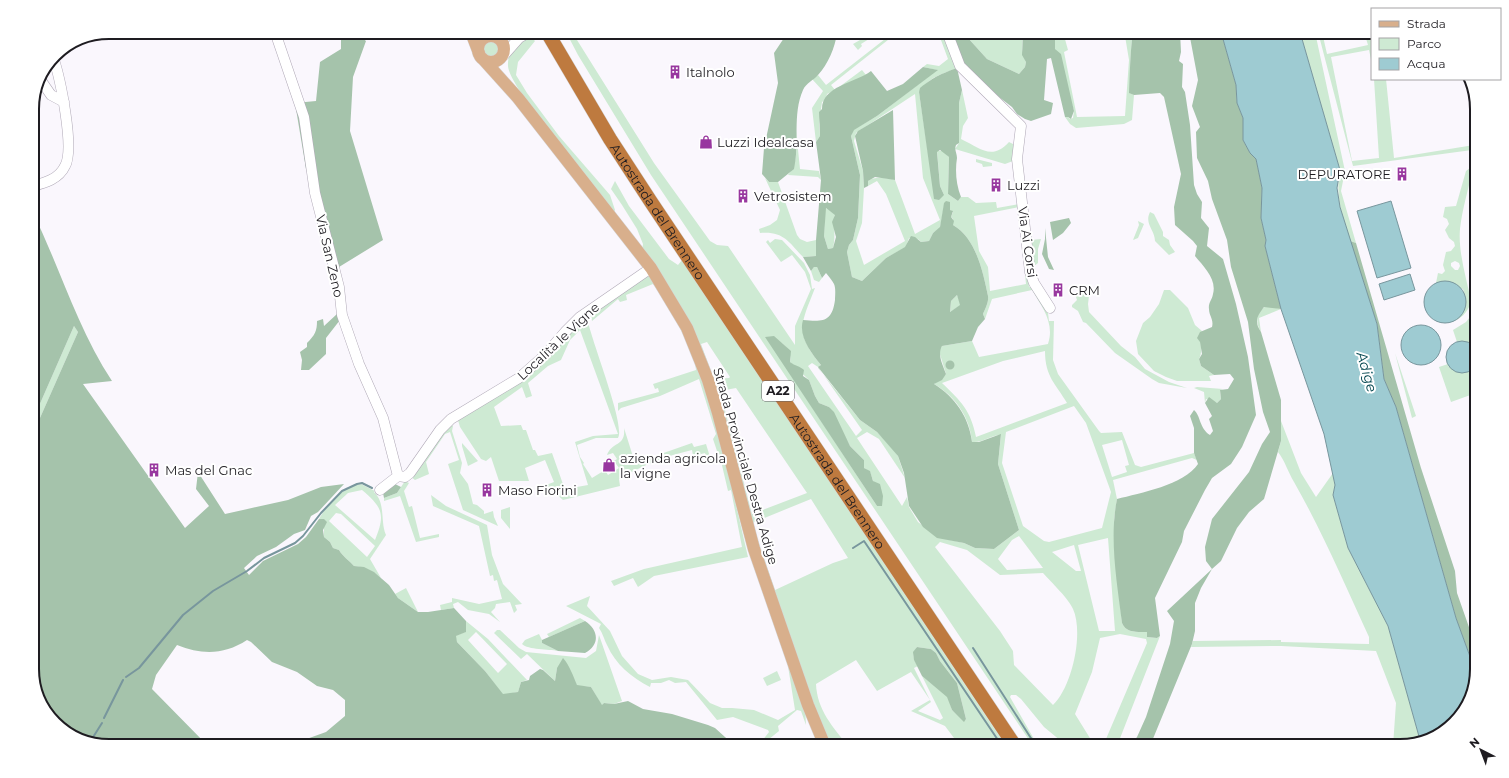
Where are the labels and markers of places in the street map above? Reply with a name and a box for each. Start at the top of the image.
building icon: Italnolo [667,64,683,80]
place label: Italnolo [686,64,735,80]
shop icon: Luzzi Idealcasa [698,134,714,150]
place label: Luzzi Idealcasa [717,134,814,150]
place label: DEPURATORE [1297,166,1391,182]
building icon: DEPURATORE [1394,166,1410,182]
building icon: Luzzi [988,177,1004,193]
place label: Luzzi [1007,177,1040,193]
building icon: Vetrosistem [735,188,751,204]
place label: Vetrosistem [754,188,832,204]
building icon: CRM [1050,282,1066,298]
place label: CRM [1069,282,1100,298]
place label: azienda agricola la vigne [620,450,726,481]
shop icon: azienda agricola la vigne [601,457,617,473]
building icon: Mas del Gnac [146,462,162,478]
place label: Mas del Gnac [165,462,252,478]
building icon: Maso Fiorini [479,482,495,498]
place label: Maso Fiorini [498,482,577,498]

